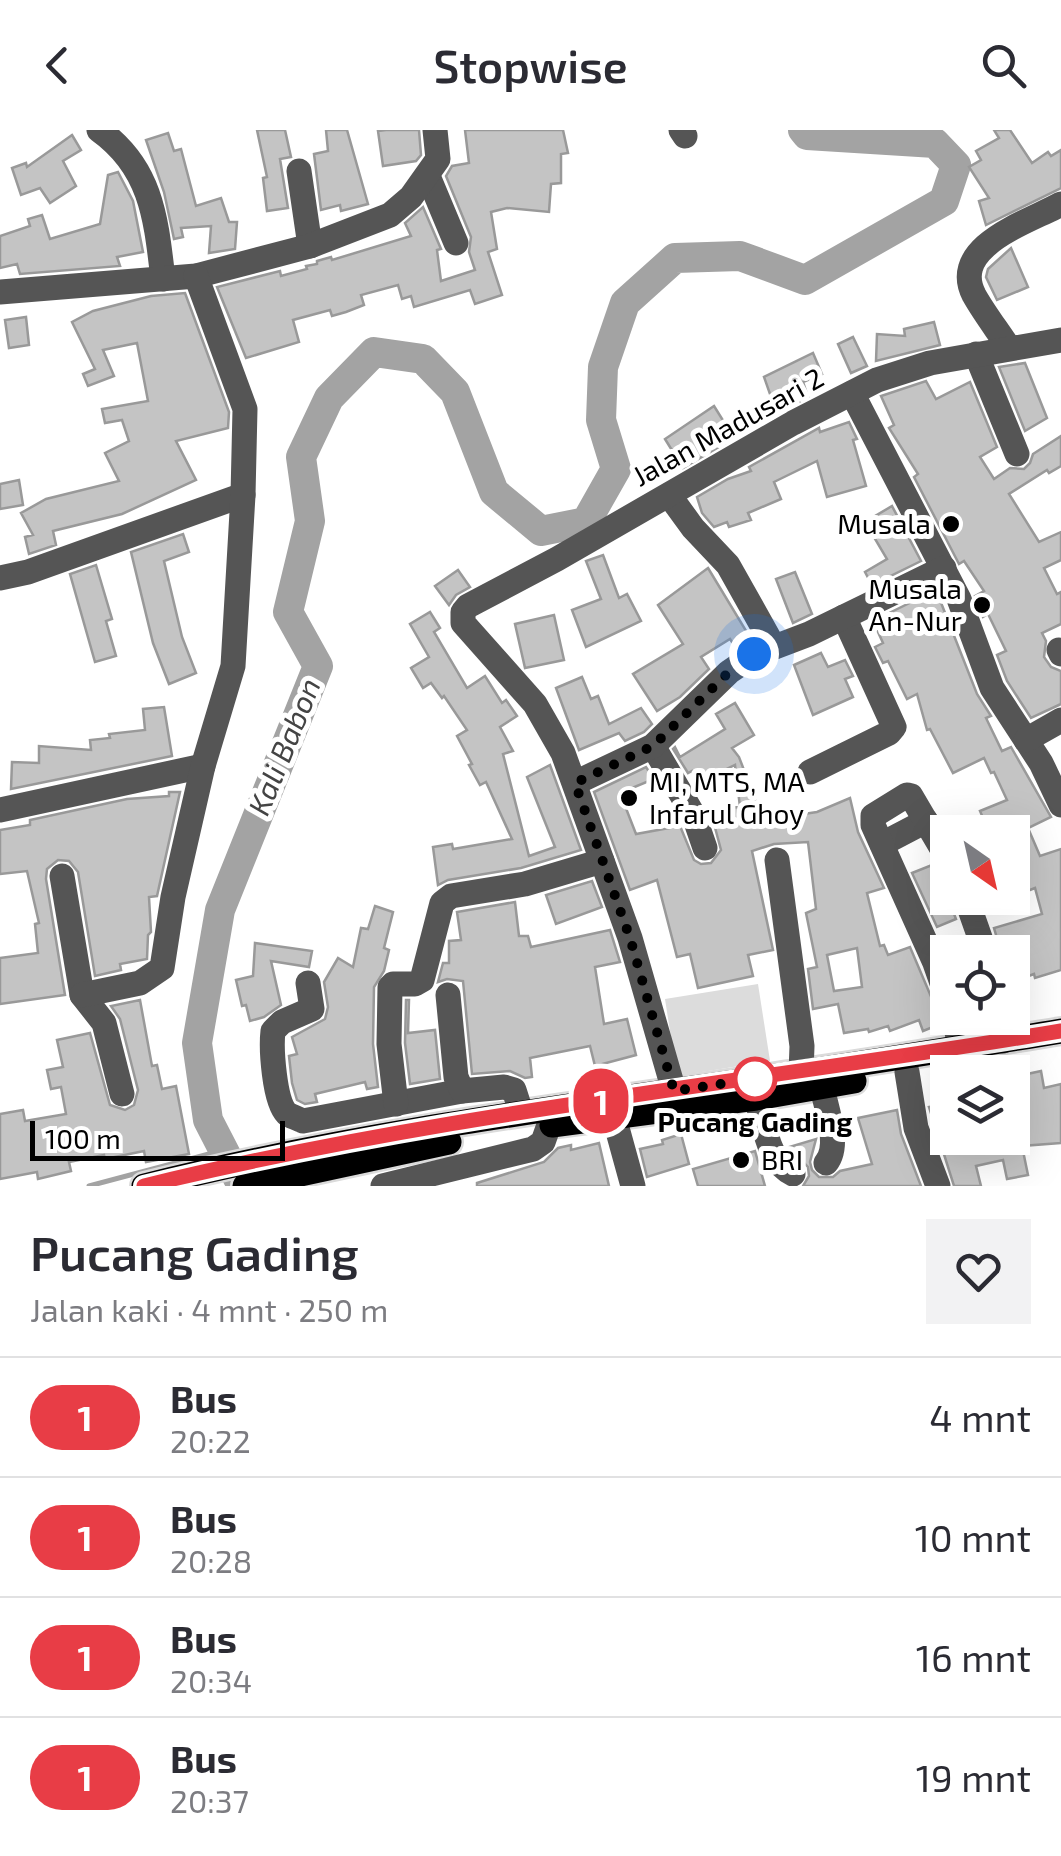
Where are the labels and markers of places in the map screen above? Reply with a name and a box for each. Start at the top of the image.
place label: Musala [837,506,931,540]
marker: Musala [940,513,962,535]
place label: Musala An-Nur [868,571,962,637]
marker: Musala An-Nur [971,594,993,616]
place label: MI, MTS, MA Infarul Ghoy [649,764,805,830]
marker: MI, MTS, MA Infarul Ghoy [618,787,640,809]
marker: Pucang Gading [734,1058,776,1100]
place label: Pucang Gading [658,1104,852,1138]
place label: BRI [761,1142,803,1176]
marker: BRI [730,1149,752,1171]

